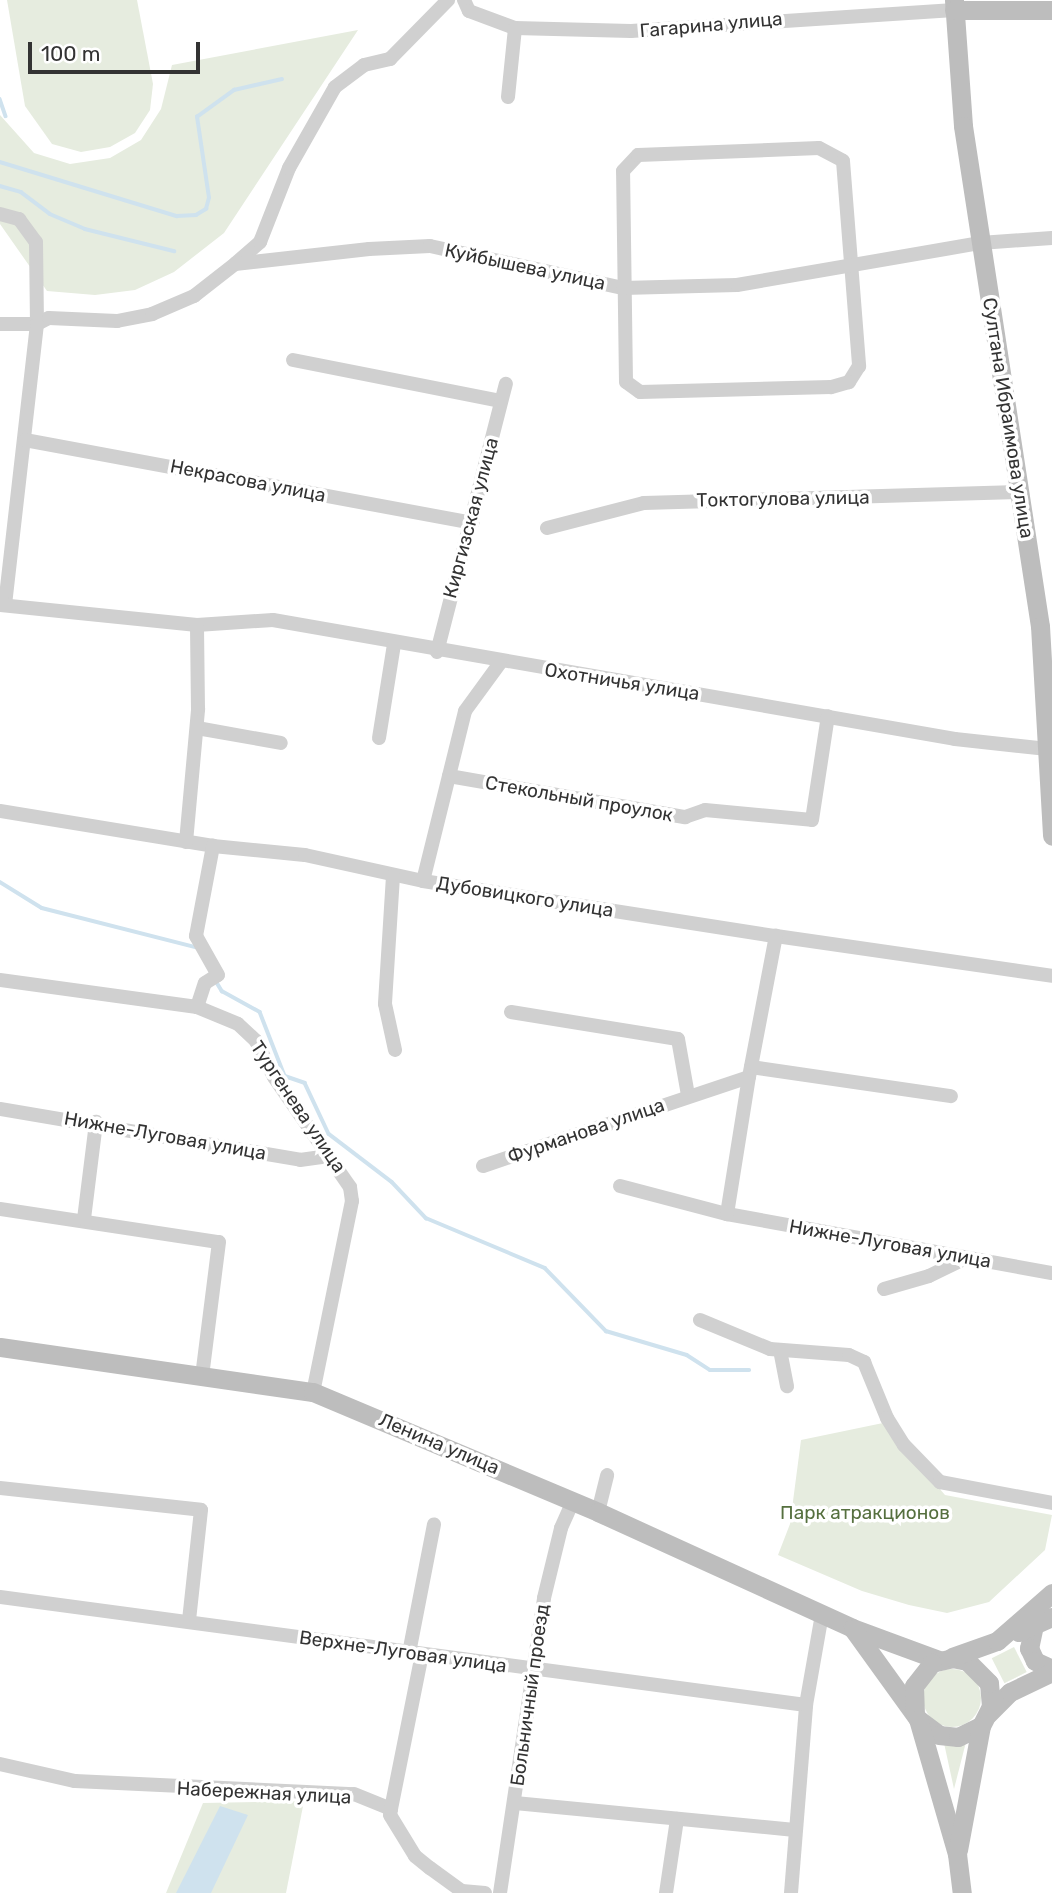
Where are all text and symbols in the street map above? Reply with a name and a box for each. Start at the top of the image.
street label: Гагарина улица [639,7,783,43]
scale bar [32,28,203,72]
text: 100 m [41,41,100,66]
street label: Куйбышева улица [443,239,607,295]
street label: Султана Ибраимова улица [978,296,1038,540]
street label: Киргизская улица [439,435,503,601]
street label: Некрасова улица [168,455,328,507]
street label: Токтогулова улица [696,486,870,512]
street label: Охотничья улица [543,658,701,706]
street label: Стекольный проулок [483,771,675,827]
street label: Дубовицкого улица [435,872,615,922]
street label: Тургенева улица [245,1037,351,1177]
street label: Фурманова улица [505,1093,667,1169]
street label: Нижне-Луговая улица [62,1107,268,1165]
street label: Нижне-Луговая улица [787,1215,993,1273]
street label: Ленина улица [375,1408,503,1480]
park label: Парк атракционов [780,1502,950,1524]
street label: Больничный проезд [506,1603,554,1787]
street label: Верхне-Луговая улица [298,1626,508,1678]
street label: Набережная улица [176,1777,352,1809]

